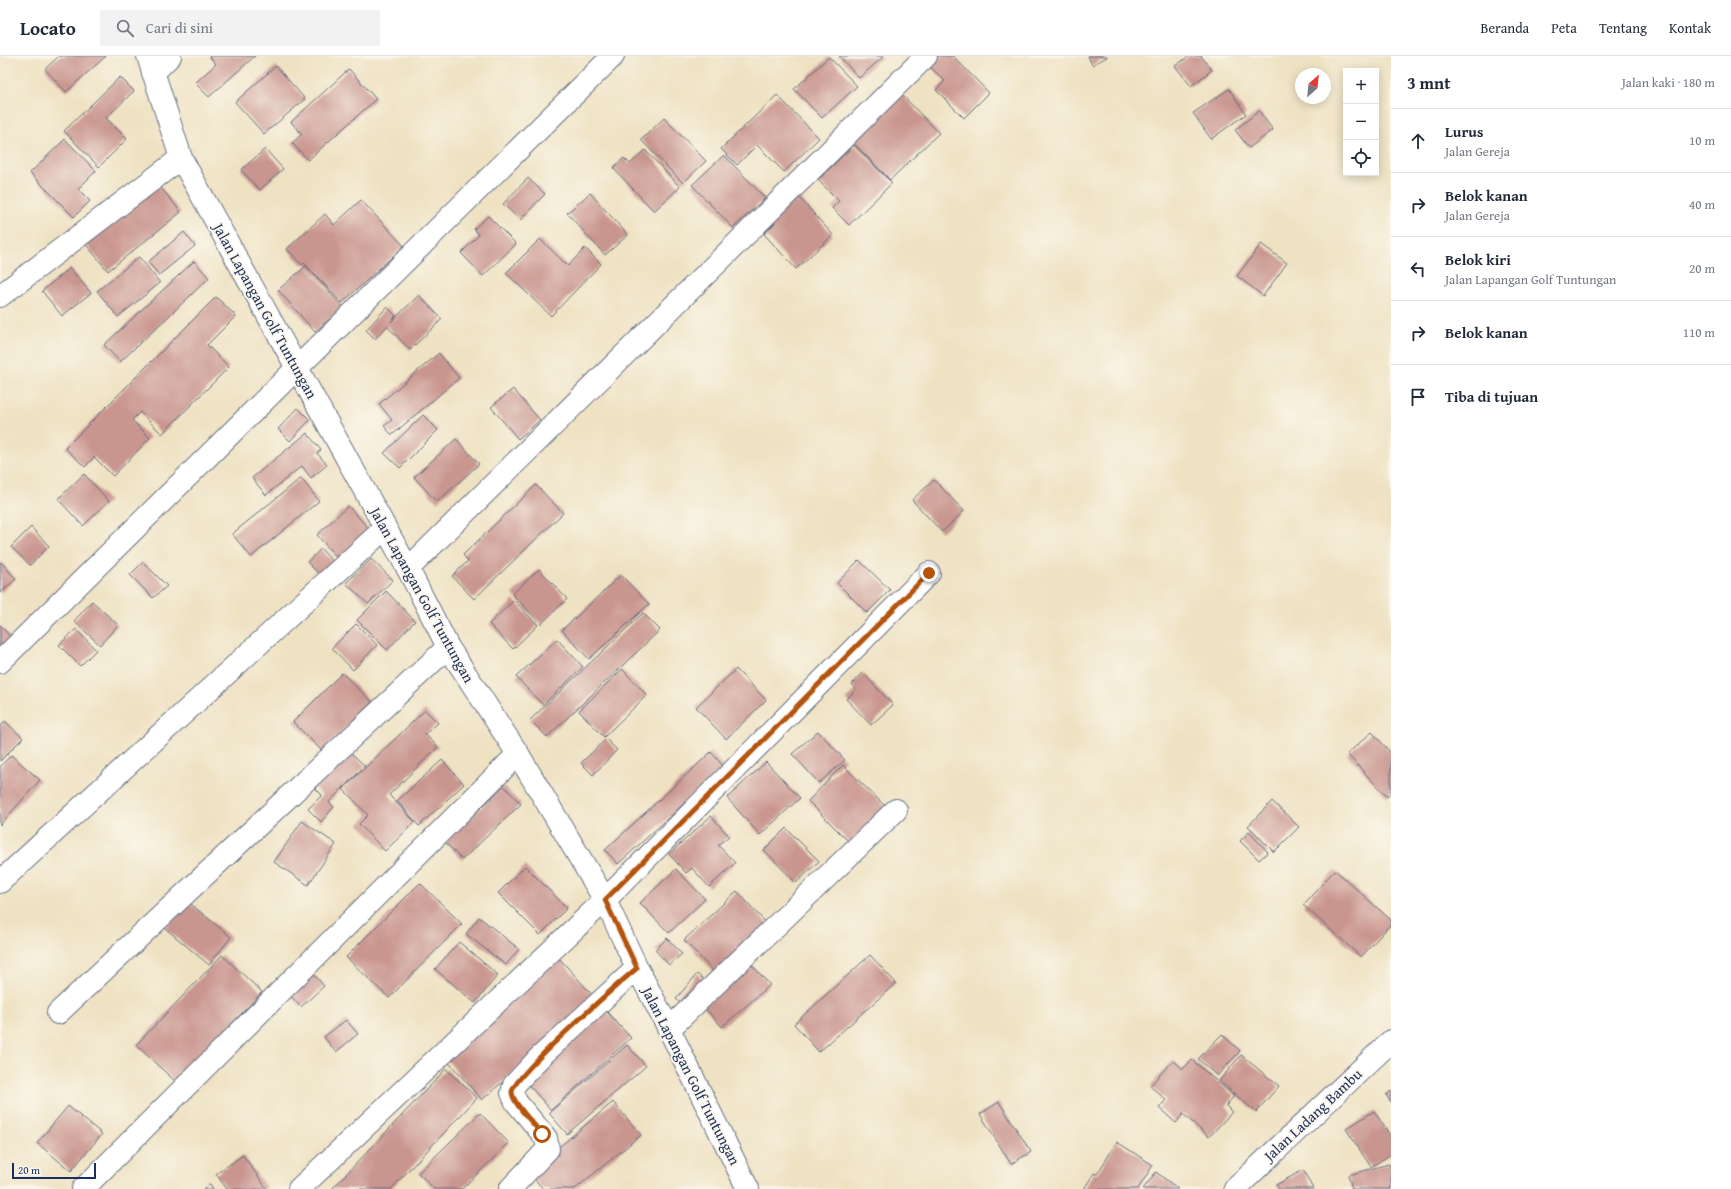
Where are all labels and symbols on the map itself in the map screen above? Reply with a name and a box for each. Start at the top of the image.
north arrow [1295,68,1331,104]
street label: Jalan Lapangan Golf Tuntungan [207,217,323,403]
street label: Jalan Lapangan Golf Tuntungan [364,501,480,687]
route end [920,564,938,582]
street label: Jalan Lapangan Golf Tuntungan [636,981,746,1169]
street label: Jalan Ladang Bambu [1257,1063,1367,1167]
route start [533,1125,551,1143]
scale bar [12,1161,96,1180]

